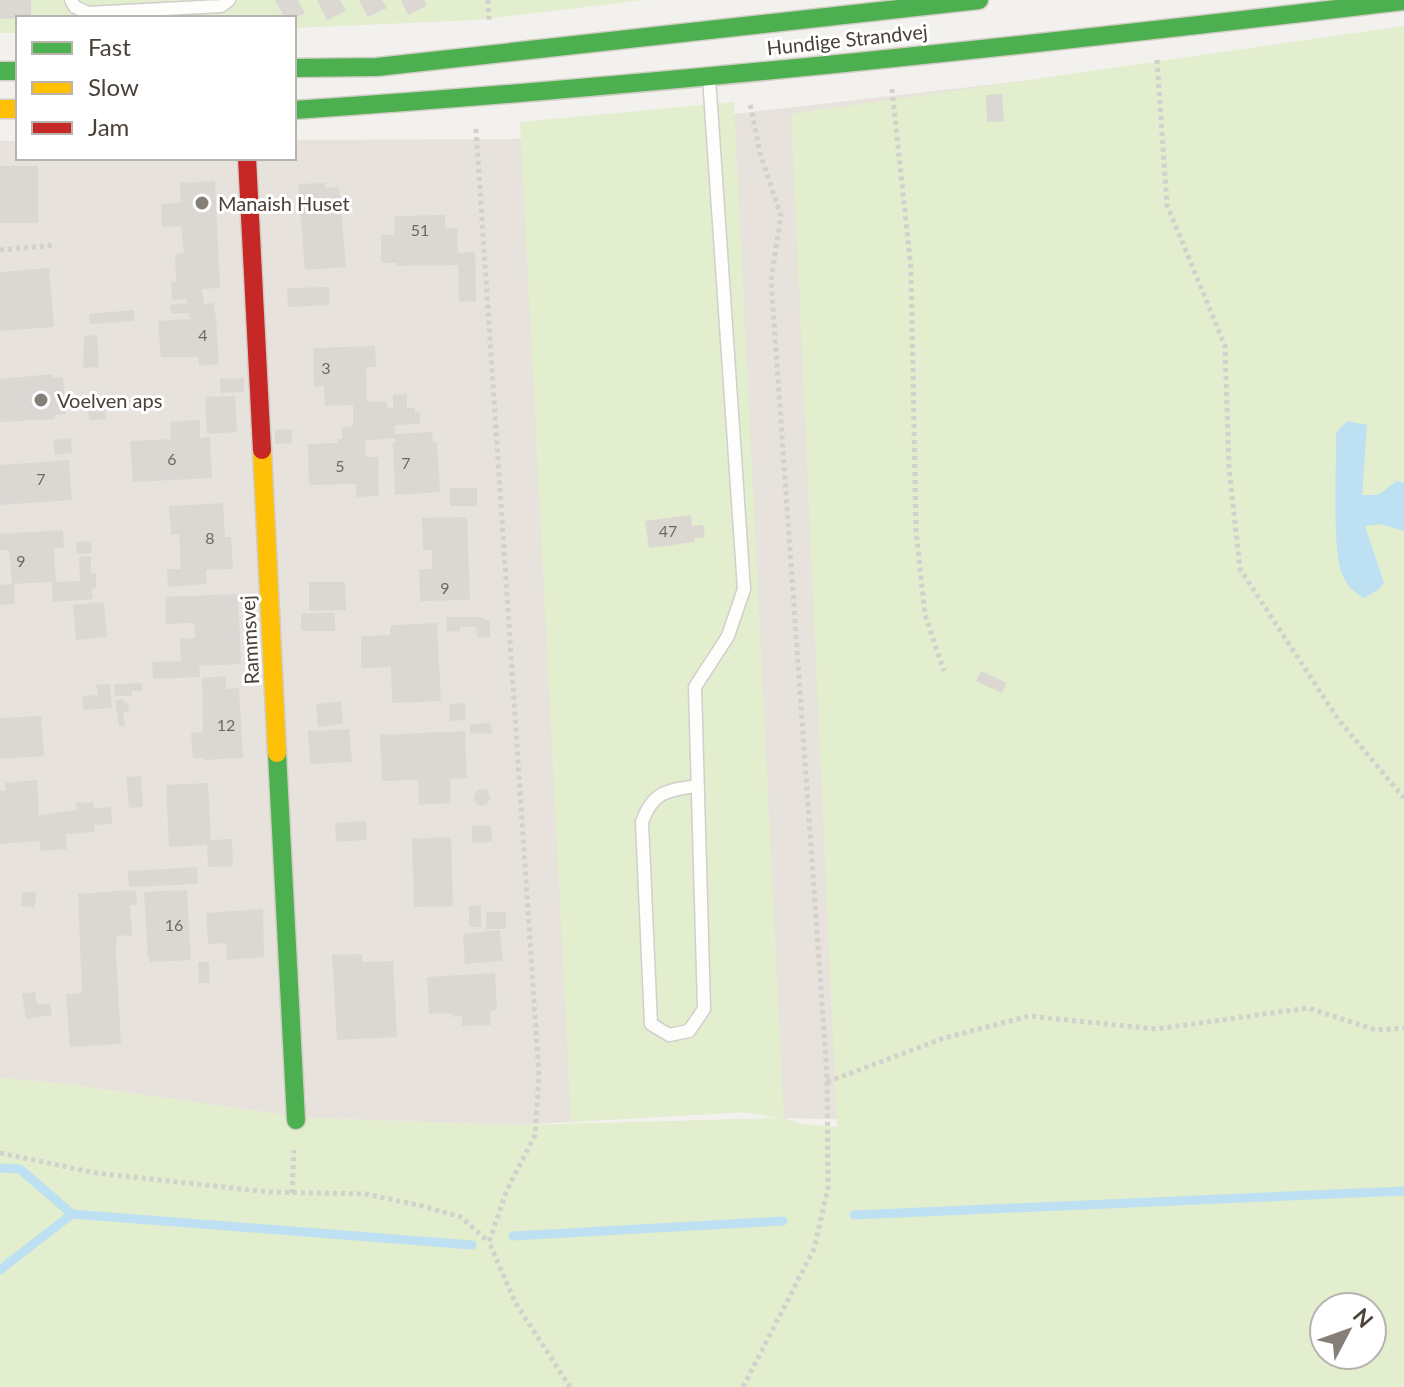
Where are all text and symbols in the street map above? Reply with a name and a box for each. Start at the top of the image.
legend [16,16,296,160]
street label: Hundige Strandvej [765,19,929,59]
text: Fast [88,32,131,61]
text: Slow [88,72,139,101]
text: Jam [88,112,129,141]
place label: Manaish Huset [218,191,350,215]
marker: Manaish Huset [193,194,211,212]
house number: 51 [411,220,429,239]
house number: 4 [198,325,208,344]
house number: 3 [321,358,331,377]
place label: Voelven aps [57,388,162,412]
marker: Voelven aps [32,391,50,409]
house number: 6 [167,449,177,468]
house number: 7 [401,453,411,472]
house number: 5 [335,456,345,475]
house number: 7 [36,469,46,488]
house number: 47 [659,521,677,540]
house number: 8 [205,528,215,547]
house number: 9 [16,551,26,570]
house number: 9 [440,578,450,597]
street label: Rammsvej [235,595,263,685]
house number: 12 [217,715,235,734]
house number: 16 [165,915,183,934]
north arrow [1308,1291,1388,1371]
text: N [1348,1302,1379,1333]

